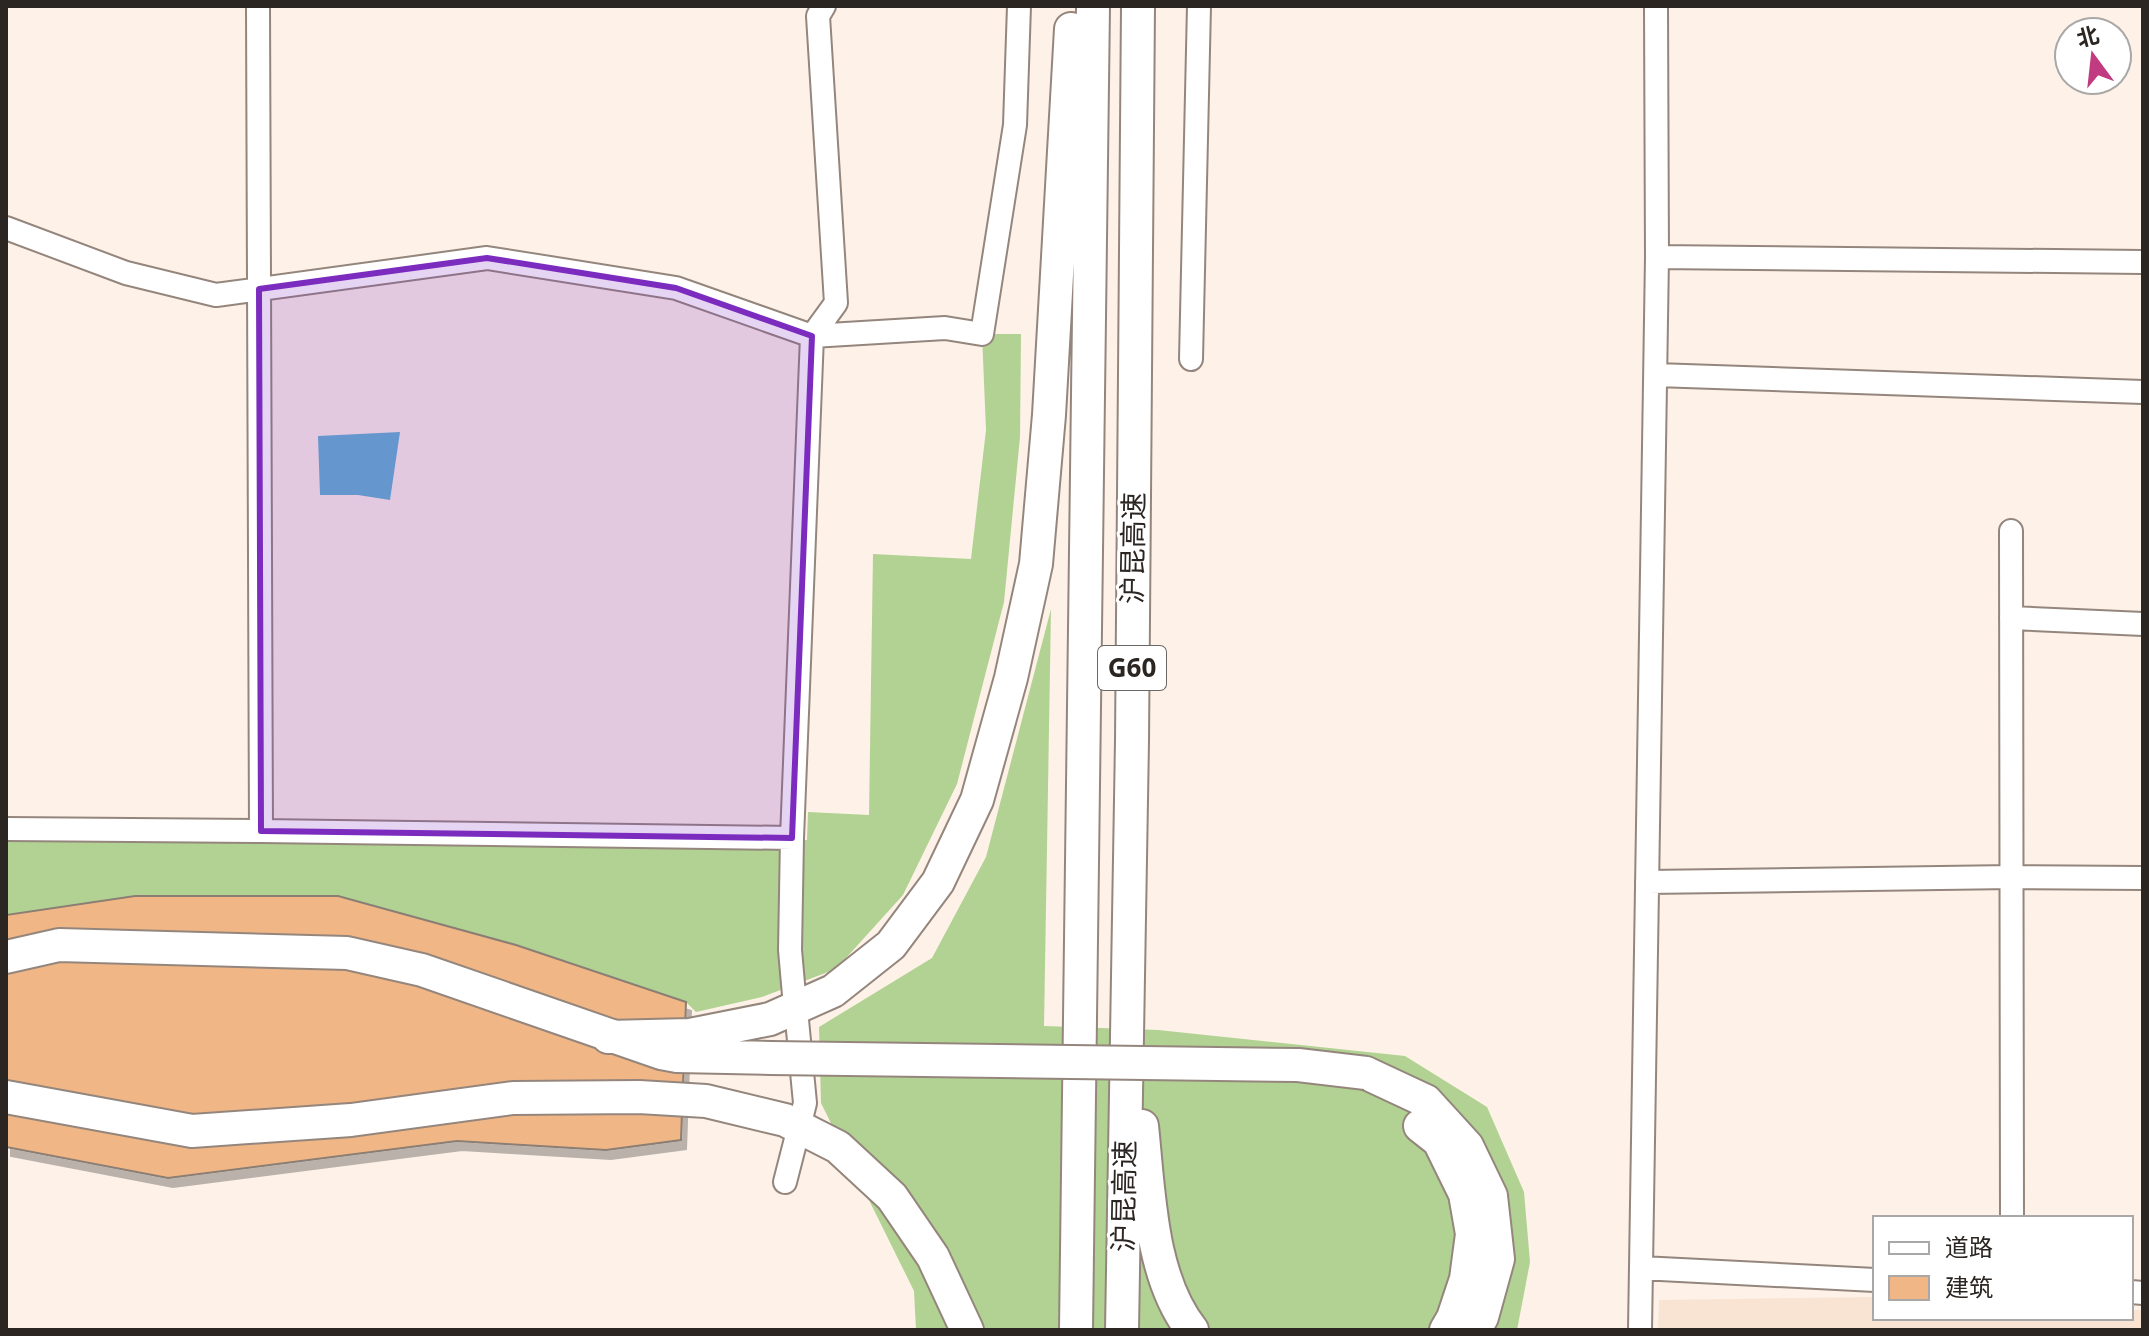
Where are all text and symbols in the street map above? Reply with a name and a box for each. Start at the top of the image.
north arrow [2053,16,2133,96]
text: 北 [2073,18,2102,53]
street label: 沪昆高速 [1112,492,1152,604]
road number: G60 [1098,646,1166,690]
street label: 沪昆高速 [1103,1140,1143,1252]
legend [1873,1216,2133,1320]
text: 道路 [1945,1230,1993,1263]
text: 建筑 [1945,1270,1993,1303]

